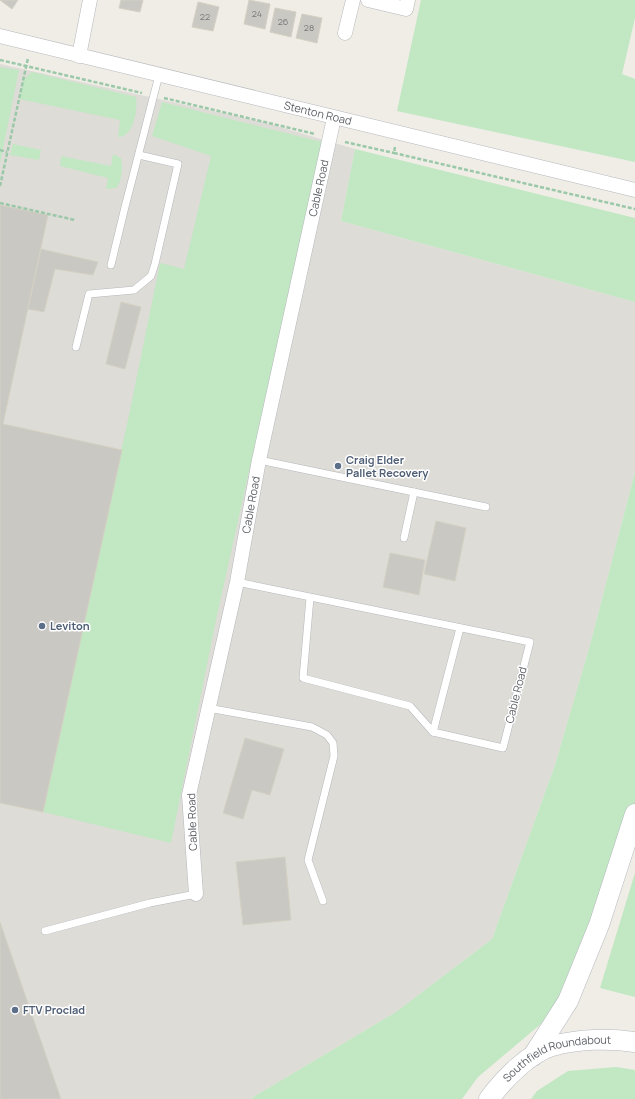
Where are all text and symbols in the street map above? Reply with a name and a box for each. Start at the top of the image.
house number: 24 [252,7,262,20]
house number: 22 [200,10,210,23]
house number: 26 [278,15,289,28]
house number: 28 [304,21,314,34]
street label: Stenton Road [282,97,353,128]
street label: Cable Road [305,158,332,218]
place label: Craig Elder Pallet Recovery [346,452,429,480]
marker: Craig Elder Pallet Recovery [333,461,343,471]
street label: Cable Road [238,475,263,535]
place label: Leviton [50,618,90,633]
marker: Leviton [37,621,47,631]
street label: Cable Road [501,665,530,725]
street label: Cable Road [183,793,200,851]
place label: FTV Proclad [23,1002,85,1017]
marker: FTV Proclad [10,1005,20,1015]
street label: Southfield Roundabout [499,1032,611,1085]

